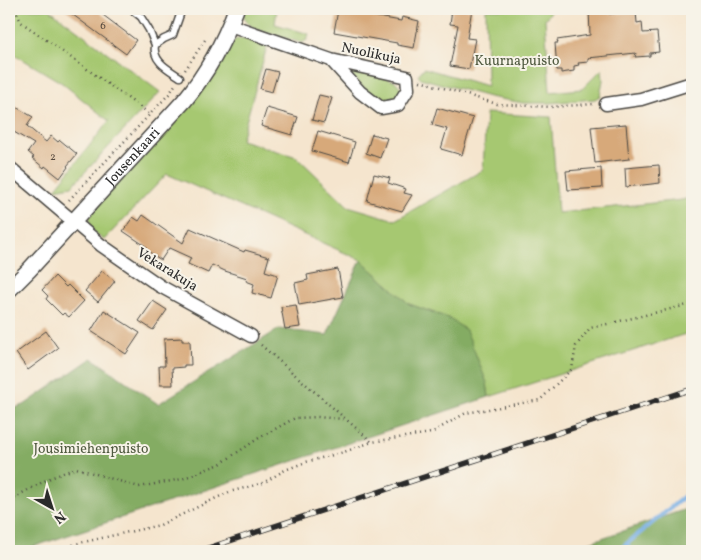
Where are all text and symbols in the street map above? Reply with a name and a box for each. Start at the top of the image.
house number: 6 [100,19,106,34]
street label: Nuolikuja [339,38,403,70]
park label: Kuurnapuisto [475,52,559,71]
street label: Jousenkaari [101,124,164,190]
house number: 2 [50,150,56,165]
street label: Vekarakuja [133,244,201,296]
park label: Jousimiehenpuisto [33,440,149,459]
north arrow [28,482,78,532]
text: N [49,506,69,528]

